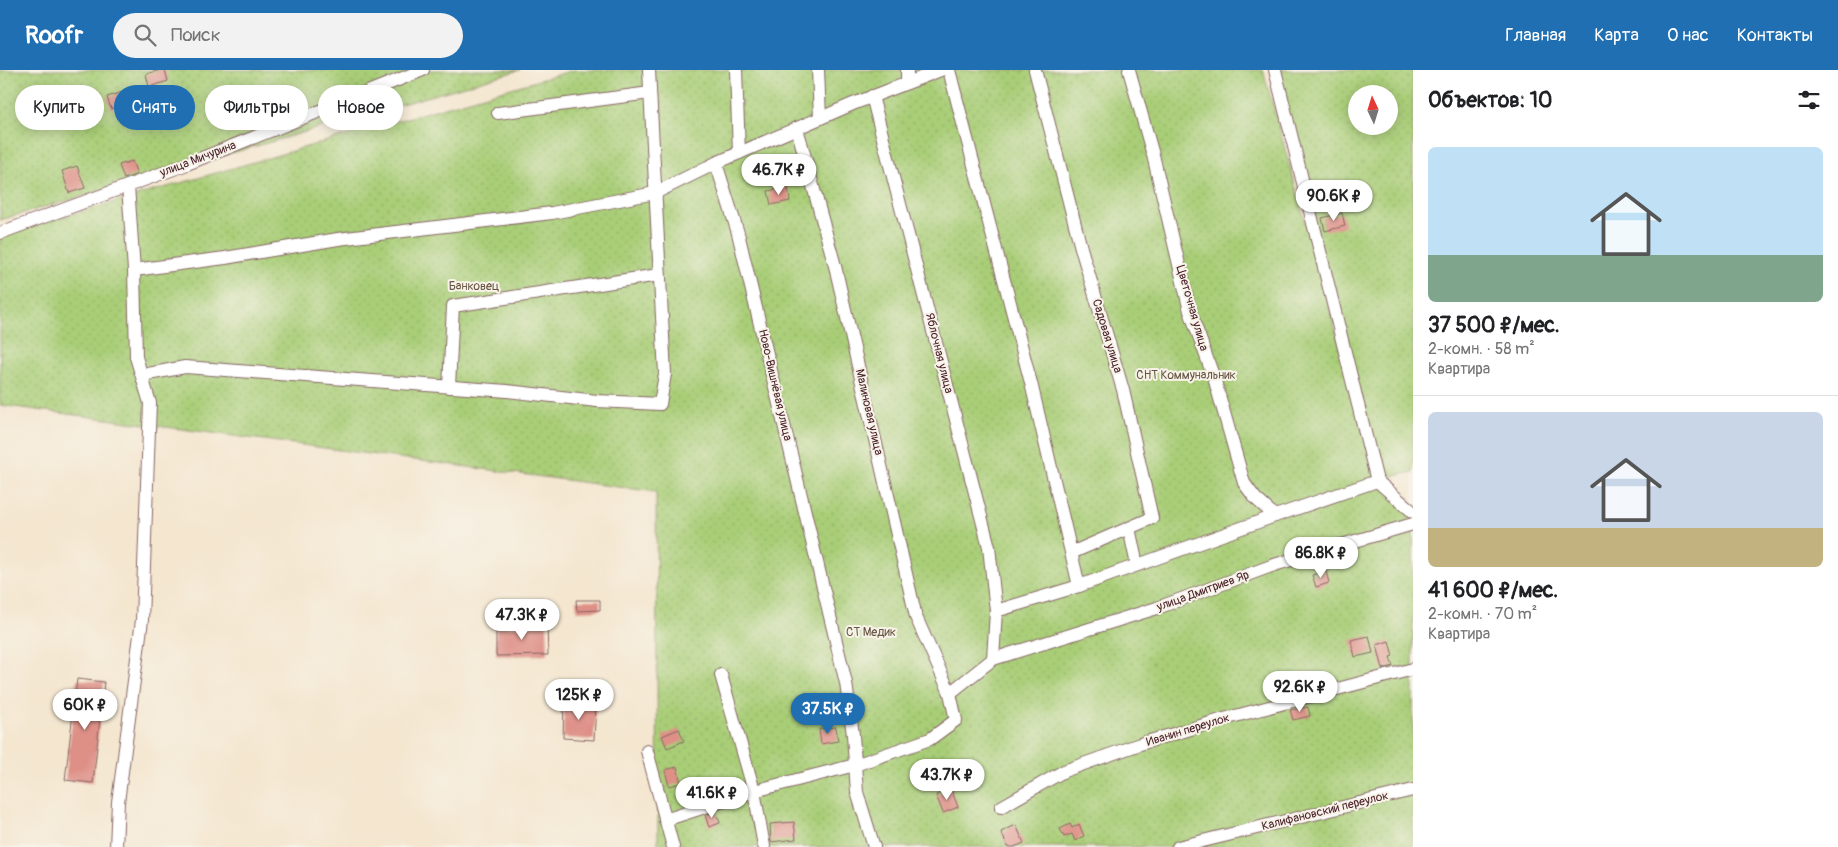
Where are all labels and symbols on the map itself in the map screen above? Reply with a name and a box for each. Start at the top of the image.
north arrow [1348,85,1398,135]
street label: улица Мичурина [157,137,239,181]
pin: 46.7K ₽ [733,154,825,196]
pin: 90.6K ₽ [1288,180,1380,222]
street label: Цветочная улица [1173,263,1212,353]
park label: Банковец [449,279,500,294]
street label: Садовая улица [1089,297,1125,375]
street label: Яблочная улица [922,311,956,395]
street label: Ново-Вишнёвая улица [755,328,795,443]
street label: Малиновая улица [852,367,886,457]
park label: СНТ Коммунальник [1136,368,1236,383]
pin: 86.8K ₽ [1275,536,1367,579]
street label: улица Дмитриев Яр [1154,567,1251,615]
pin: 47.3K ₽ [476,598,568,641]
park label: СТ Медик [846,625,896,640]
pin: 92.6K ₽ [1254,670,1346,713]
pin: 125K ₽ [538,678,620,721]
pin: 60K ₽ [50,688,120,731]
pin: 37.5K ₽ [782,692,874,735]
street label: Иванин переулок [1145,710,1231,750]
pin: 43.7K ₽ [901,758,993,801]
pin: 41.6K ₽ [666,776,758,819]
street label: Калифановский переулок [1260,788,1390,834]

